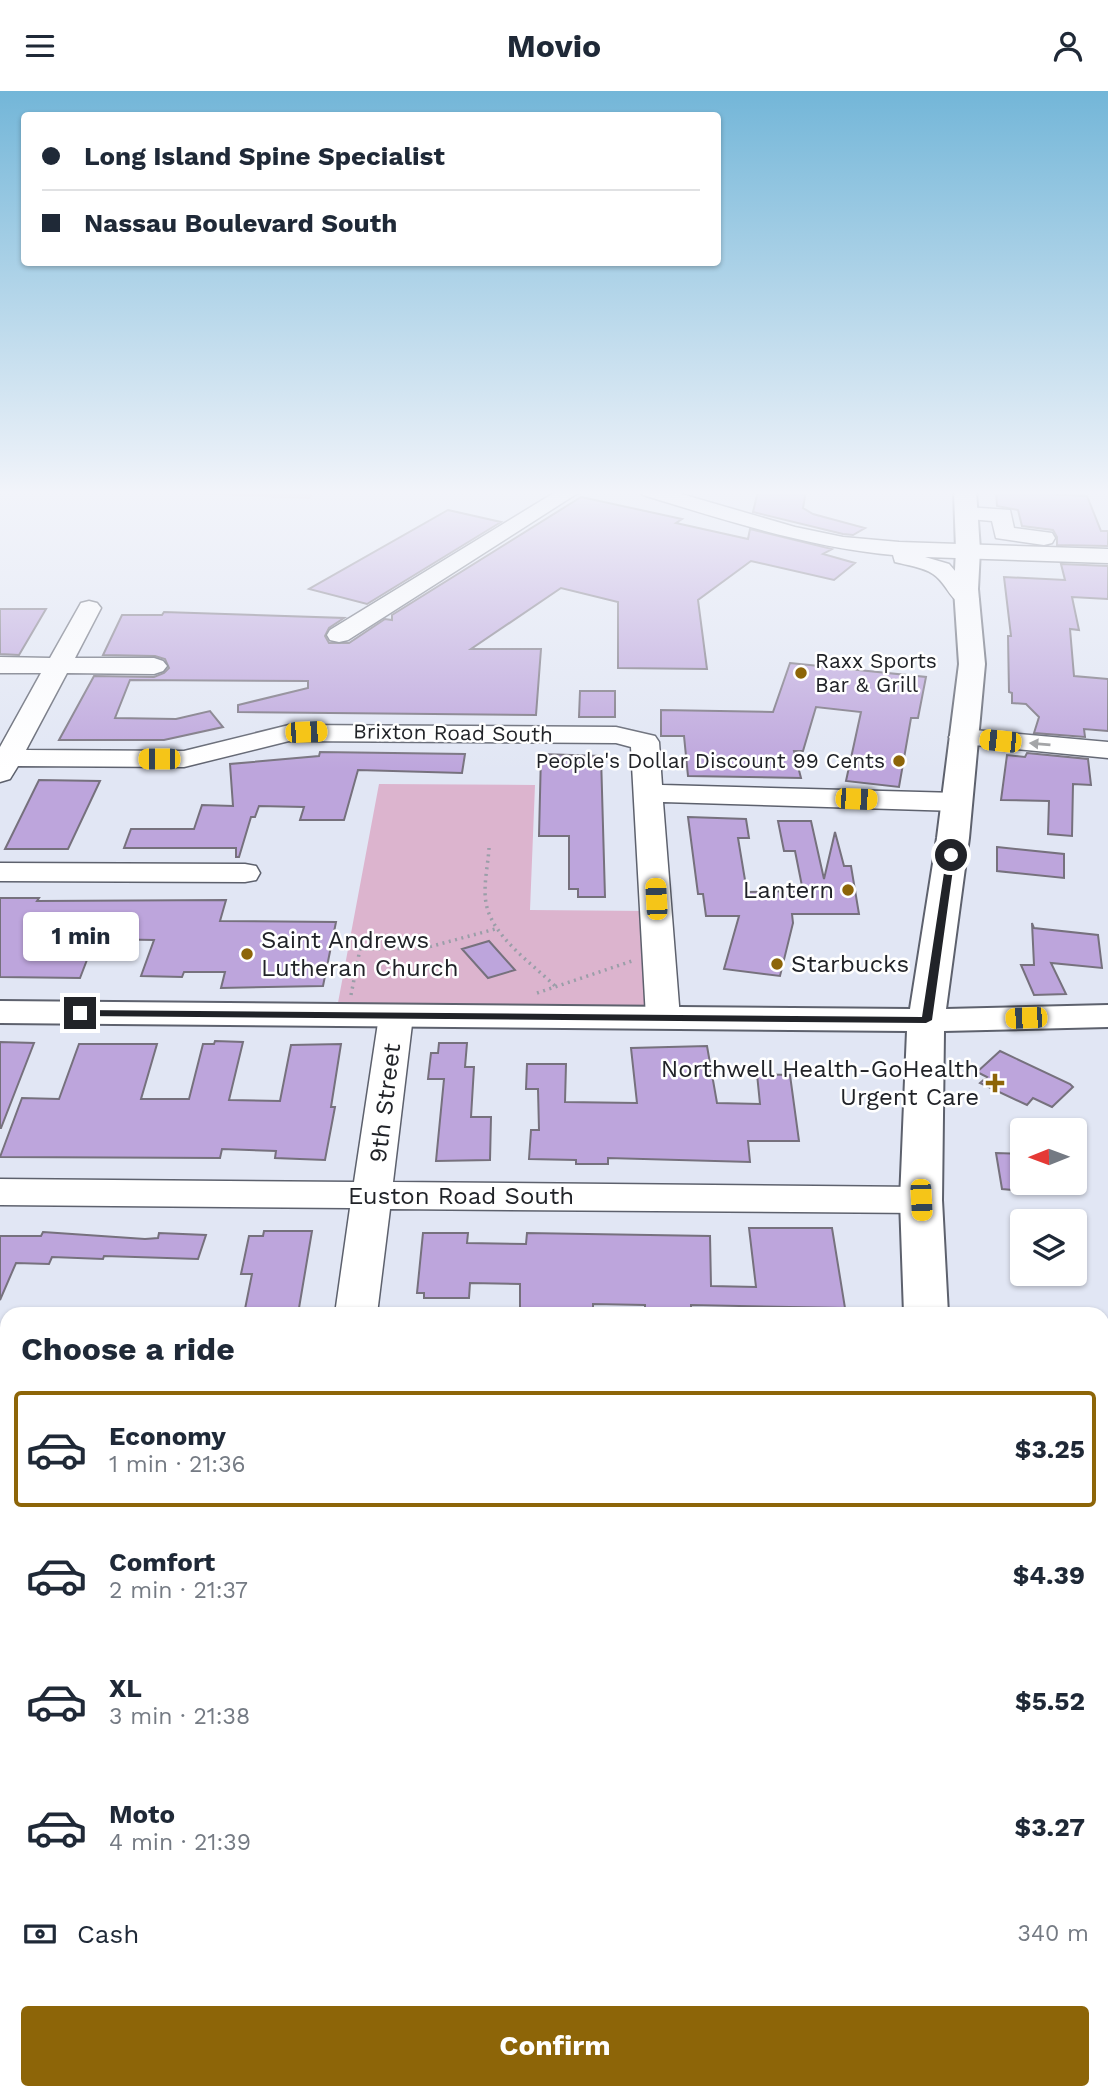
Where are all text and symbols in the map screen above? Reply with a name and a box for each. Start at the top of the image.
icon: menu [21,27,59,65]
text: Movio [507,27,601,65]
icon: person [1049,27,1087,65]
text: Long Island Spine Specialist [84,141,445,171]
text: Nassau Boulevard South [84,208,398,238]
place label: Raxx Sports Bar & Grill [815,648,937,697]
marker: Raxx Sports Bar & Grill [793,665,809,681]
street label: Brixton Road South [353,718,553,747]
car [285,721,328,743]
car [979,728,1022,754]
one-way arrow [1029,738,1051,749]
place label: People's Dollar Discount 99 Cents [536,748,885,773]
car [139,749,181,770]
marker: People's Dollar Discount 99 Cents [891,753,907,769]
car [835,788,878,810]
route start [935,839,967,871]
place label: Lantern [743,876,834,904]
car [645,877,668,921]
marker: Lantern [840,882,856,898]
callout: 1 min [22,911,138,961]
text: 1 min [51,923,111,950]
place label: Saint Andrews Lutheran Church [261,926,459,982]
marker: Saint Andrews Lutheran Church [239,946,255,962]
place label: Starbucks [791,950,909,978]
marker: Starbucks [769,956,785,972]
route end [64,997,96,1029]
car [1005,1007,1048,1029]
street label: 9th Street [364,1042,406,1164]
place label: Northwell Health-GoHealth Urgent Care [661,1055,979,1111]
marker: Northwell Health-GoHealth Urgent Care [985,1073,1005,1093]
north arrow [1010,1118,1087,1195]
map controls [1010,1118,1087,1286]
car [910,1178,933,1222]
street label: Euston Road South [348,1182,574,1210]
button: layers [1010,1209,1087,1286]
text: Choose a ride [21,1330,235,1368]
icon: car [25,1418,88,1481]
text: Economy [109,1421,226,1451]
text: $3.25 [1015,1434,1085,1464]
text: 1 min · 21:36 [109,1451,246,1478]
icon: car [25,1544,88,1607]
text: Comfort [109,1547,215,1577]
text: $4.39 [1013,1560,1085,1590]
text: 2 min · 21:37 [109,1577,248,1604]
icon: car [25,1670,88,1733]
text: XL [109,1673,142,1703]
text: $5.52 [1015,1686,1085,1716]
text: 3 min · 21:38 [109,1703,250,1730]
icon: car [25,1796,88,1859]
text: Moto [109,1799,175,1829]
text: $3.27 [1015,1812,1085,1842]
text: 4 min · 21:39 [109,1829,251,1856]
icon: cash [21,1915,59,1953]
text: Cash [77,1919,139,1949]
text: 340 m [1017,1920,1089,1947]
button: Confirm [21,2006,1089,2086]

